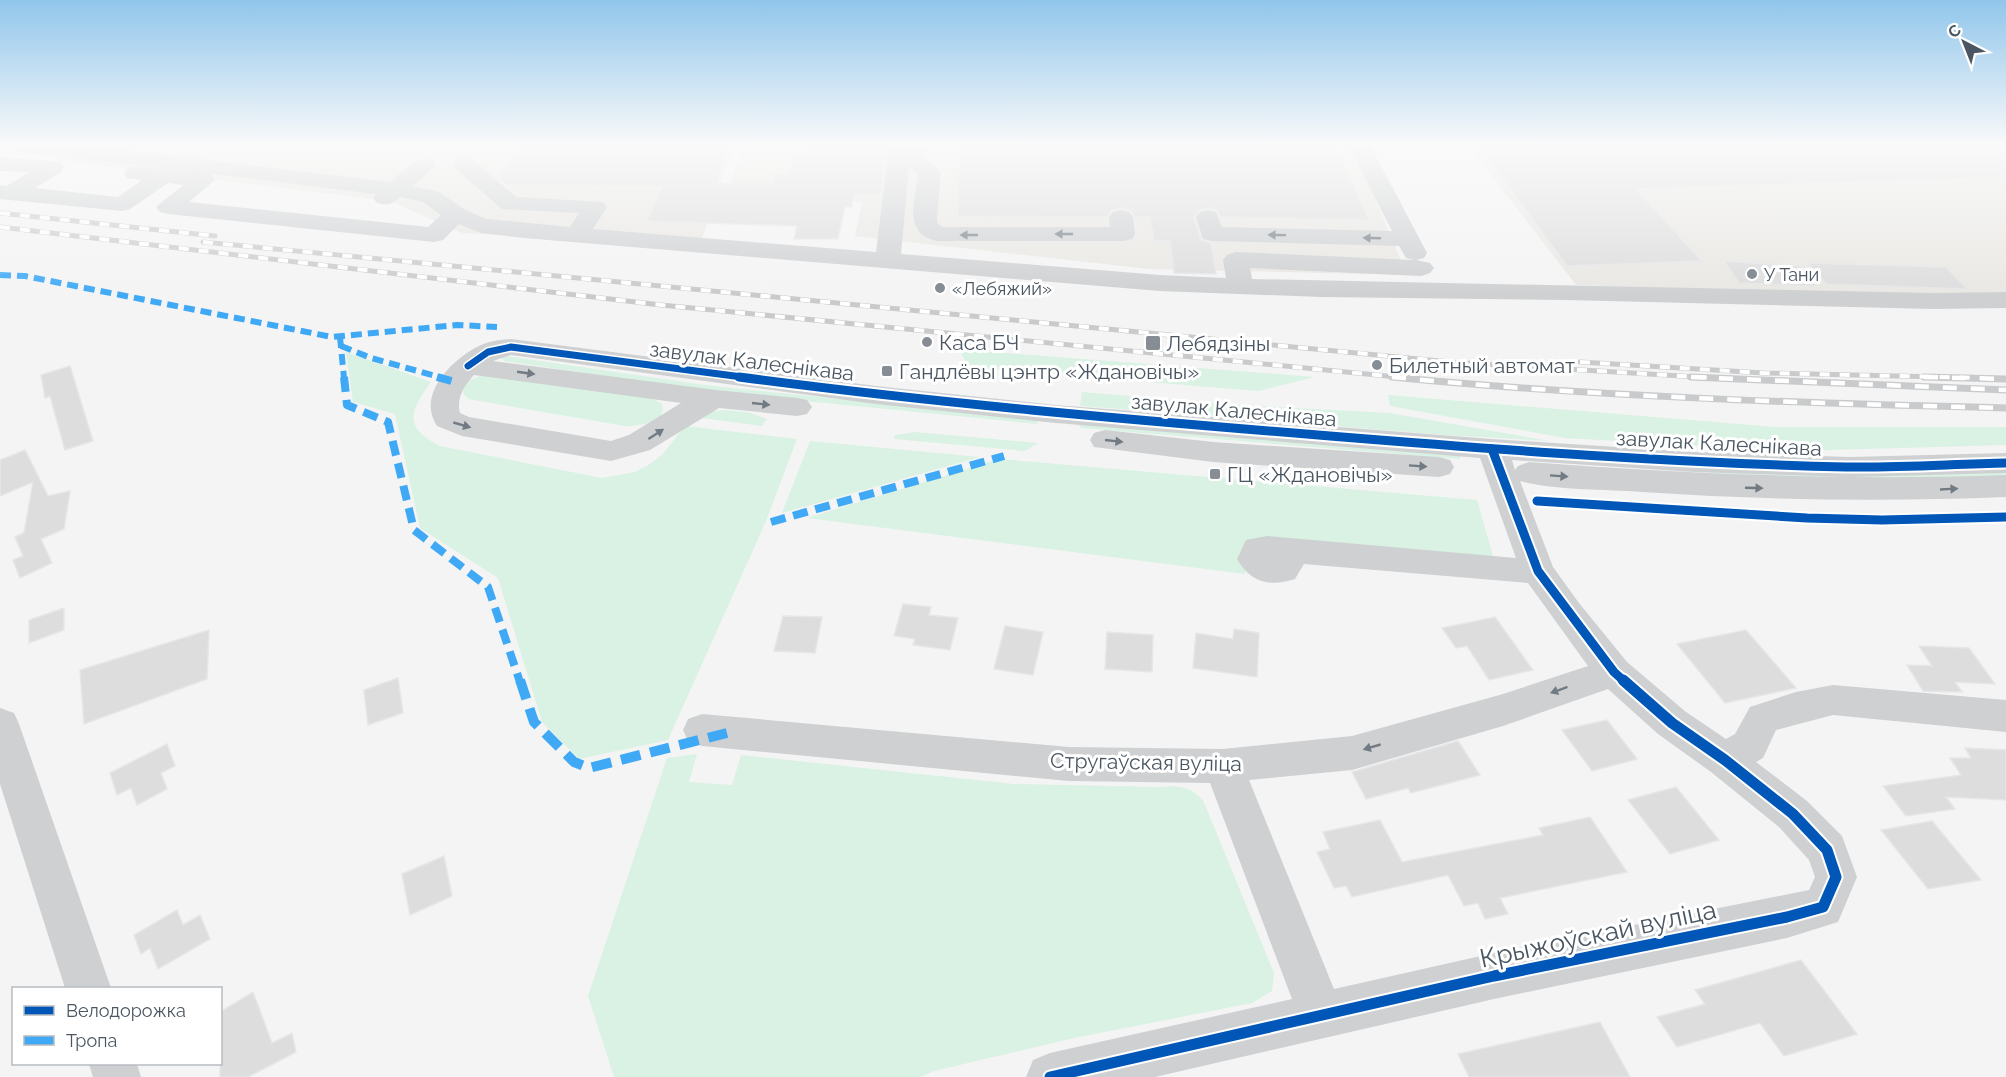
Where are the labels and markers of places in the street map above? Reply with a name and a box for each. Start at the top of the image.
place label: У Тани [1764,264,1819,285]
marker: У Тани [1745,267,1759,281]
place label: «Лебяжий» [952,278,1052,299]
marker: «Лебяжий» [933,281,947,295]
place label: Каса БЧ [939,330,1019,355]
place label: Лебядзіны [1166,331,1270,356]
marker: Лебядзіны [1144,334,1162,352]
marker: Каса БЧ [920,335,934,349]
place label: Билетный автомат [1389,353,1575,378]
marker: Билетный автомат [1370,358,1384,372]
place label: Гандлёвы цэнтр «Ждановічы» [899,359,1199,384]
marker: Гандлёвы цэнтр «Ждановічы» [880,364,894,378]
place label: ГЦ «Ждановічы» [1227,462,1393,487]
marker: ГЦ «Ждановічы» [1208,467,1222,481]

